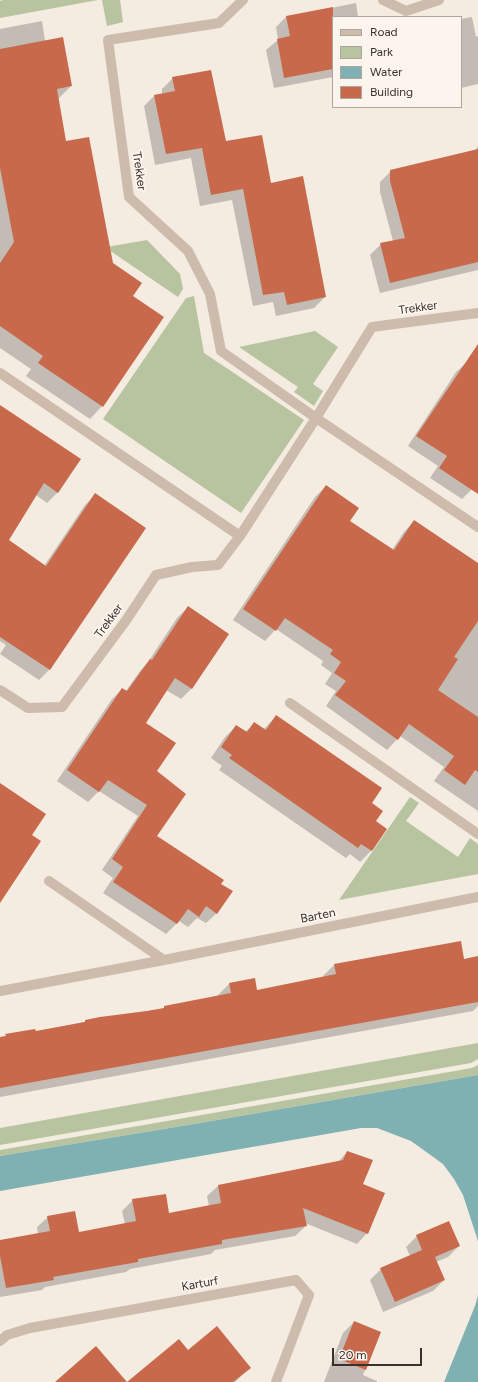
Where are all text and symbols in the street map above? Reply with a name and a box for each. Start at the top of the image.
legend [332,16,462,108]
text: Road [370,25,398,39]
text: Park [370,45,393,59]
text: Water [370,65,402,79]
text: Building [370,85,413,99]
street label: Trekker [129,151,149,191]
street label: Trekker [398,298,438,318]
street label: Trekker [92,601,126,641]
street label: Barten [299,906,337,926]
street label: Karturf [180,1274,220,1294]
scale bar [334,1340,424,1366]
text: 20 m [339,1348,367,1362]

